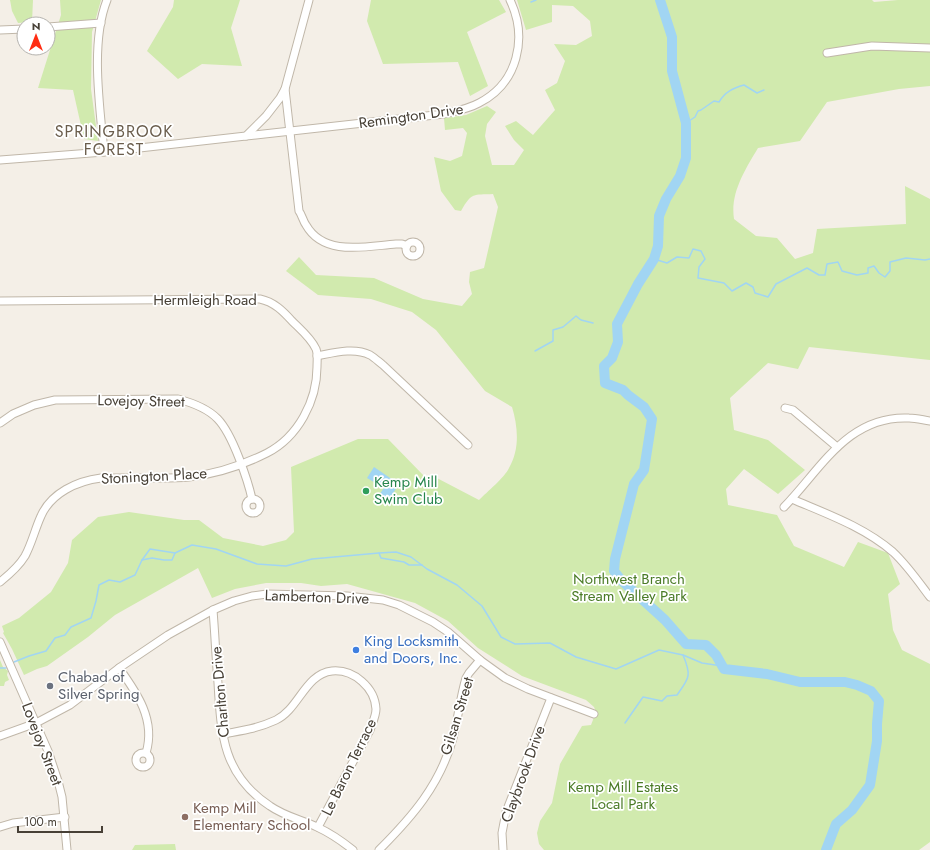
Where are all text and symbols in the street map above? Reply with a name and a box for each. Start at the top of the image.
north arrow [16,16,56,56]
text: N [32,18,40,34]
street label: Remington Drive [357,98,465,134]
district label: SPRINGBROOK FOREST [55,120,173,161]
street label: Hermleigh Road [153,289,257,311]
street label: Lovejoy Street [97,389,185,413]
street label: Stonington Place [100,462,208,490]
place label: Kemp Mill Swim Club [374,471,443,510]
marker: Kemp Mill Swim Club [361,486,371,496]
park label: Northwest Branch Stream Valley Park [571,568,687,607]
street label: Lamberton Drive [264,584,370,610]
place label: King Locksmith and Doors, Inc. [364,630,462,669]
street label: Charlton Drive [205,645,235,739]
marker: King Locksmith and Doors, Inc. [351,645,361,655]
place label: Chabad of Silver Spring [58,666,140,705]
street label: Gilsan Street [435,674,479,758]
marker: Chabad of Silver Spring [45,681,55,691]
street label: Lovejoy Street [16,699,68,789]
street label: Le Baron Terrace [316,714,382,819]
street label: Claybrook Drive [495,722,551,826]
park label: Kemp Mill Estates Local Park [568,776,678,815]
place label: Kemp Mill Elementary School [193,797,310,836]
scale bar [18,808,102,834]
marker: Kemp Mill Elementary School [180,812,190,822]
text: 100 m [24,813,57,831]

